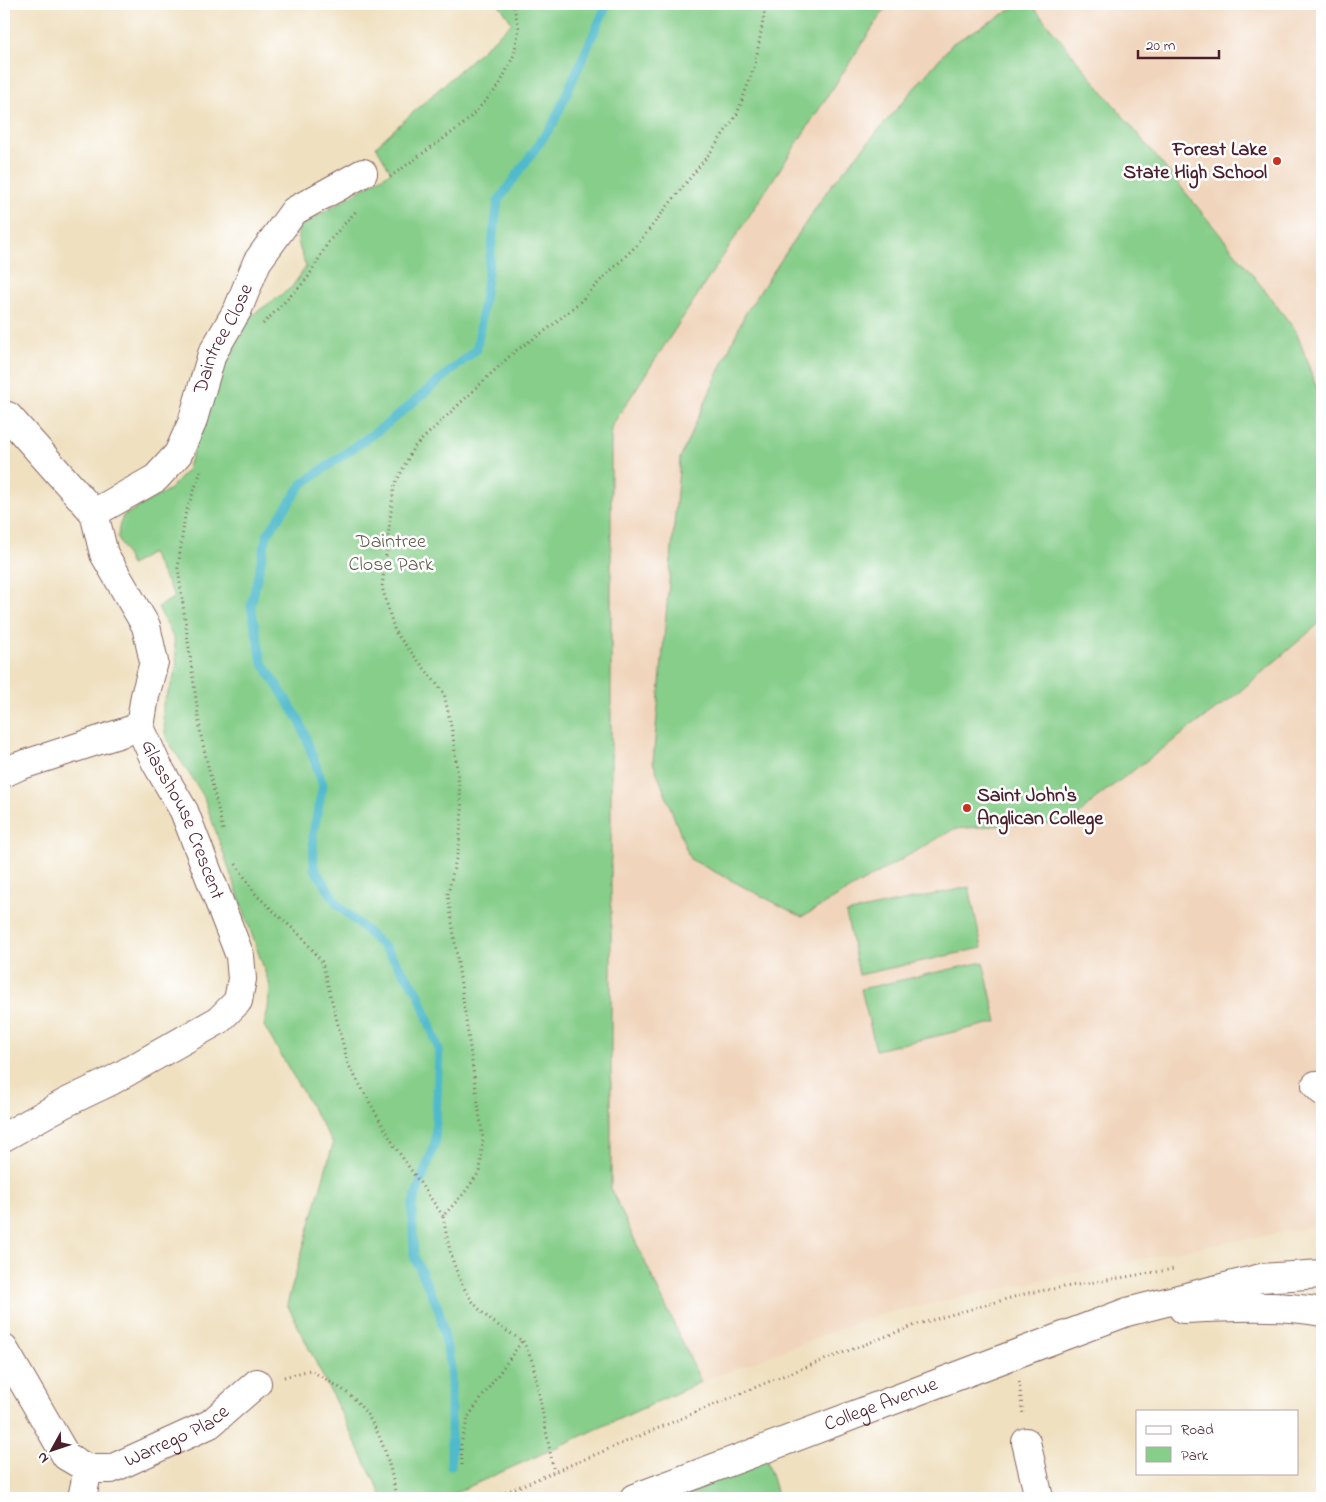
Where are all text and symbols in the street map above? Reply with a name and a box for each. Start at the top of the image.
scale bar [1138,28,1220,60]
text: 20 m [1146,35,1176,57]
place label: Forest Lake State High School [1123,136,1268,189]
marker: Forest Lake State High School [1271,155,1283,167]
street label: Daintree Close [186,280,261,398]
park label: Daintree Close Park [348,528,434,580]
street label: Glasshouse Crescent [133,735,231,904]
place label: Saint John's Anglican College [977,782,1104,835]
marker: Saint John's Anglican College [961,802,973,814]
street label: College Avenue [820,1370,942,1439]
street label: Warrego Place [120,1398,236,1475]
legend [1136,1410,1298,1474]
text: Road [1181,1419,1214,1441]
north arrow [28,1424,78,1474]
text: Park [1181,1445,1209,1467]
text: N [32,1447,54,1468]

